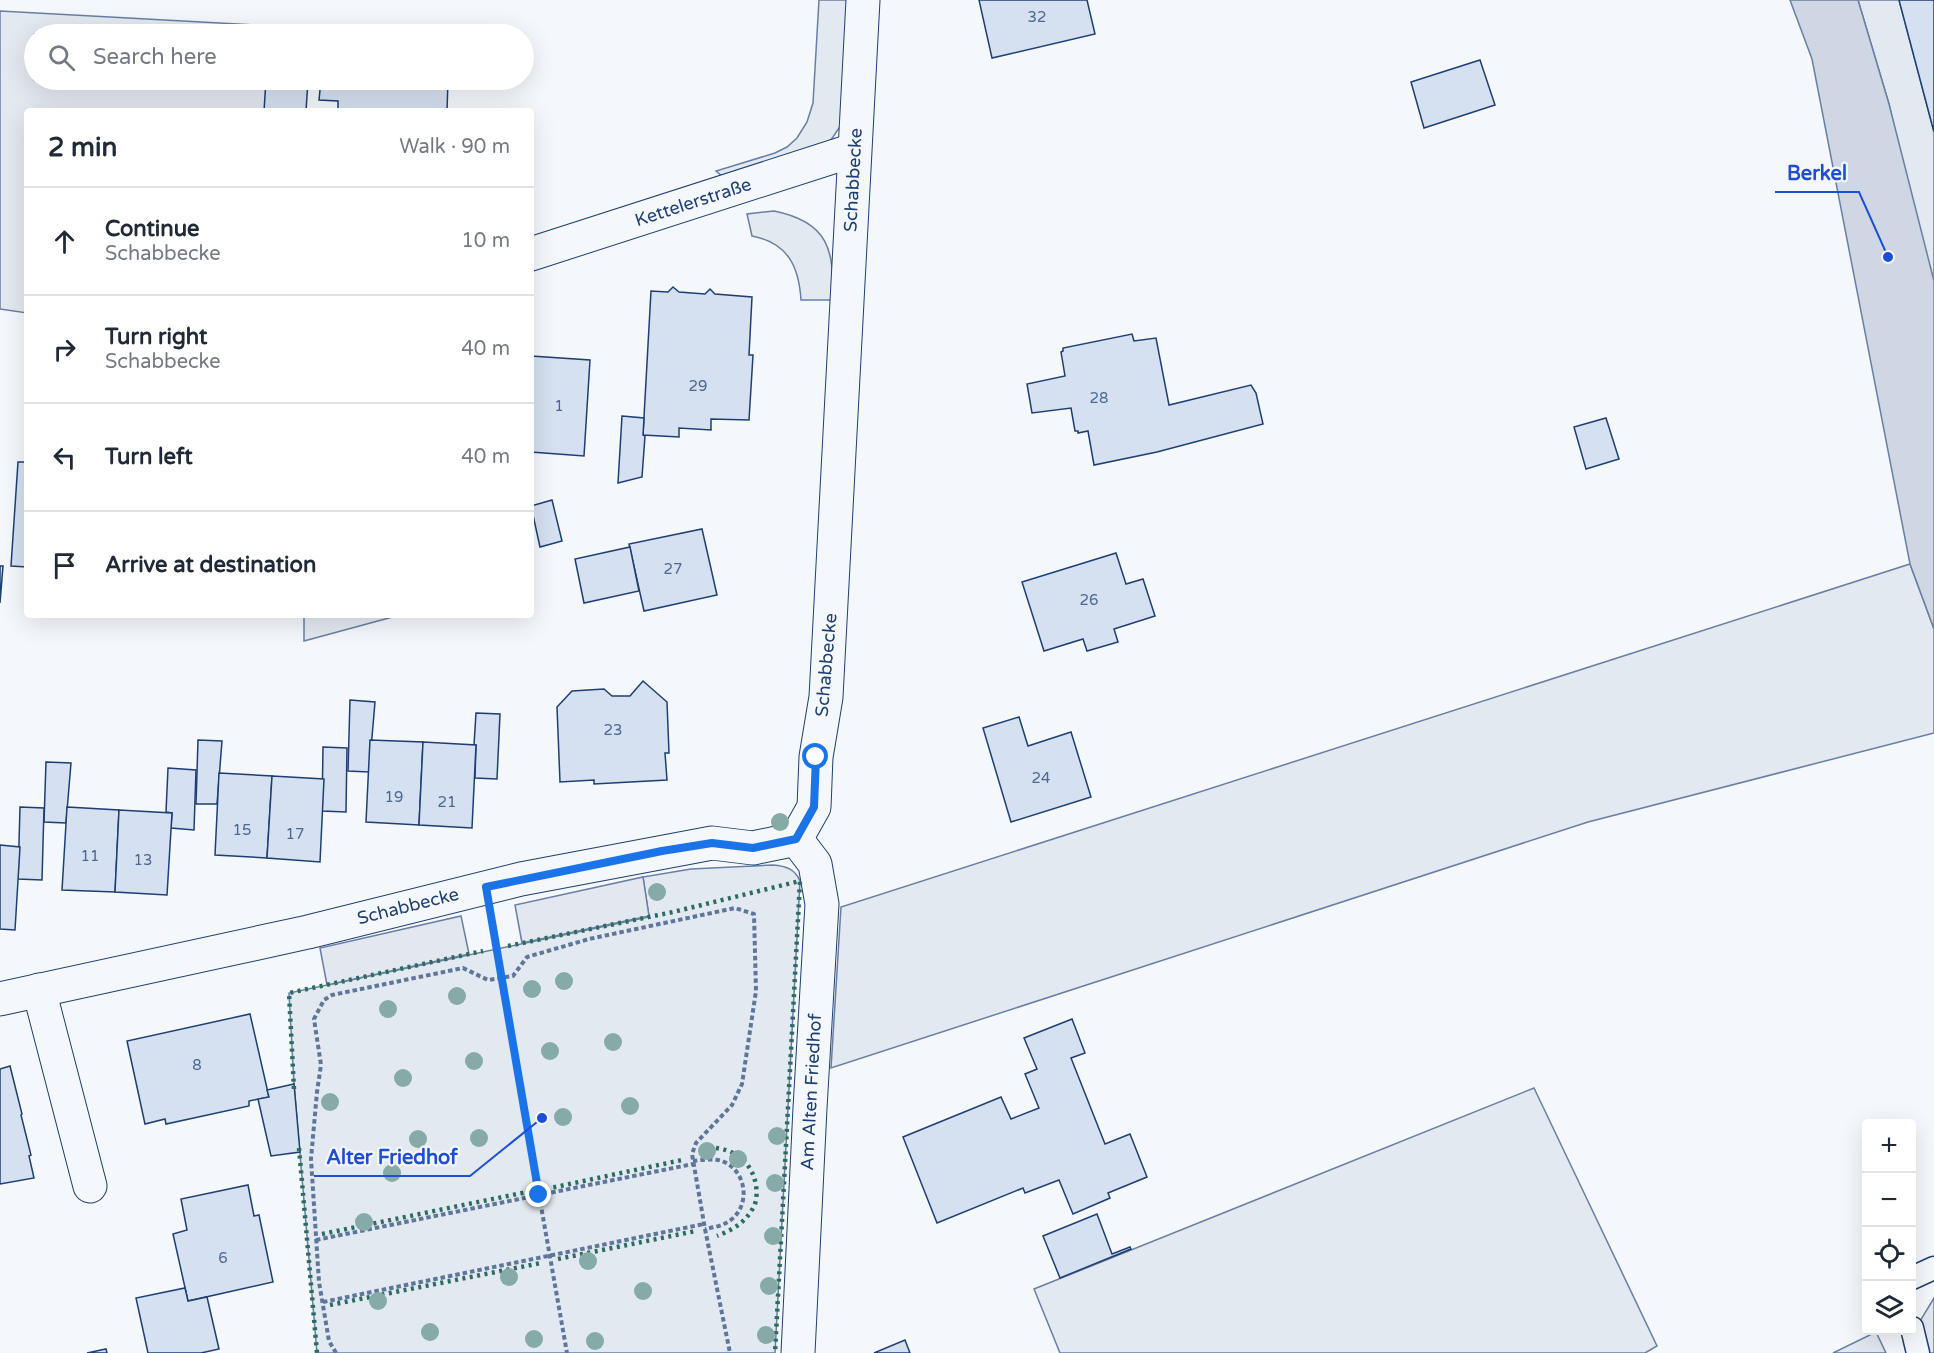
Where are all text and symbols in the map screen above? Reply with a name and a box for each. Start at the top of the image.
house number: 32 [1028,8,1046,26]
search box [24,24,534,90]
icon: search [45,41,78,74]
text: Search here [93,44,217,70]
street label: Schabbecke [839,127,867,233]
text: 2 min [48,132,117,163]
text: Walk · 90 m [399,135,510,159]
callout: Berkel [1775,154,1859,192]
text: Berkel [1787,162,1847,186]
street label: Kettelerstraße [632,173,754,231]
text: Continue [105,216,200,242]
icon: ahead [48,225,81,258]
text: 10 m [461,229,510,253]
text: Schabbecke [105,242,221,266]
text: Turn right [105,324,207,350]
icon: right [48,333,81,366]
text: 40 m [461,337,510,361]
text: Schabbecke [105,350,221,374]
house number: 29 [689,377,707,395]
house number: 28 [1090,389,1108,407]
house number: 1 [554,397,564,415]
icon: left [48,441,81,474]
text: Turn left [105,444,193,470]
text: 40 m [461,445,510,469]
icon: arrive [48,549,81,582]
text: Arrive at destination [105,552,316,578]
house number: 27 [664,560,682,578]
house number: 26 [1080,591,1098,609]
street label: Schabbecke [811,612,841,718]
house number: 23 [604,721,622,739]
route start [802,743,828,769]
house number: 24 [1032,769,1050,787]
house number: 19 [385,788,403,806]
house number: 21 [438,793,456,811]
house number: 15 [233,821,251,839]
house number: 17 [286,825,304,843]
house number: 11 [81,847,99,865]
house number: 13 [134,851,152,869]
street label: Schabbecke [355,883,461,929]
street label: Am Alten Friedhof [796,1013,826,1171]
house number: 8 [192,1056,202,1074]
map controls [1862,1119,1916,1335]
button: + [1862,1119,1916,1173]
callout: Alter Friedhof [314,1138,470,1176]
text: Alter Friedhof [326,1146,458,1170]
button: − [1862,1173,1916,1227]
route end [525,1181,551,1207]
button: locate [1862,1227,1916,1281]
house number: 6 [218,1249,228,1267]
button: layers [1862,1281,1916,1335]

